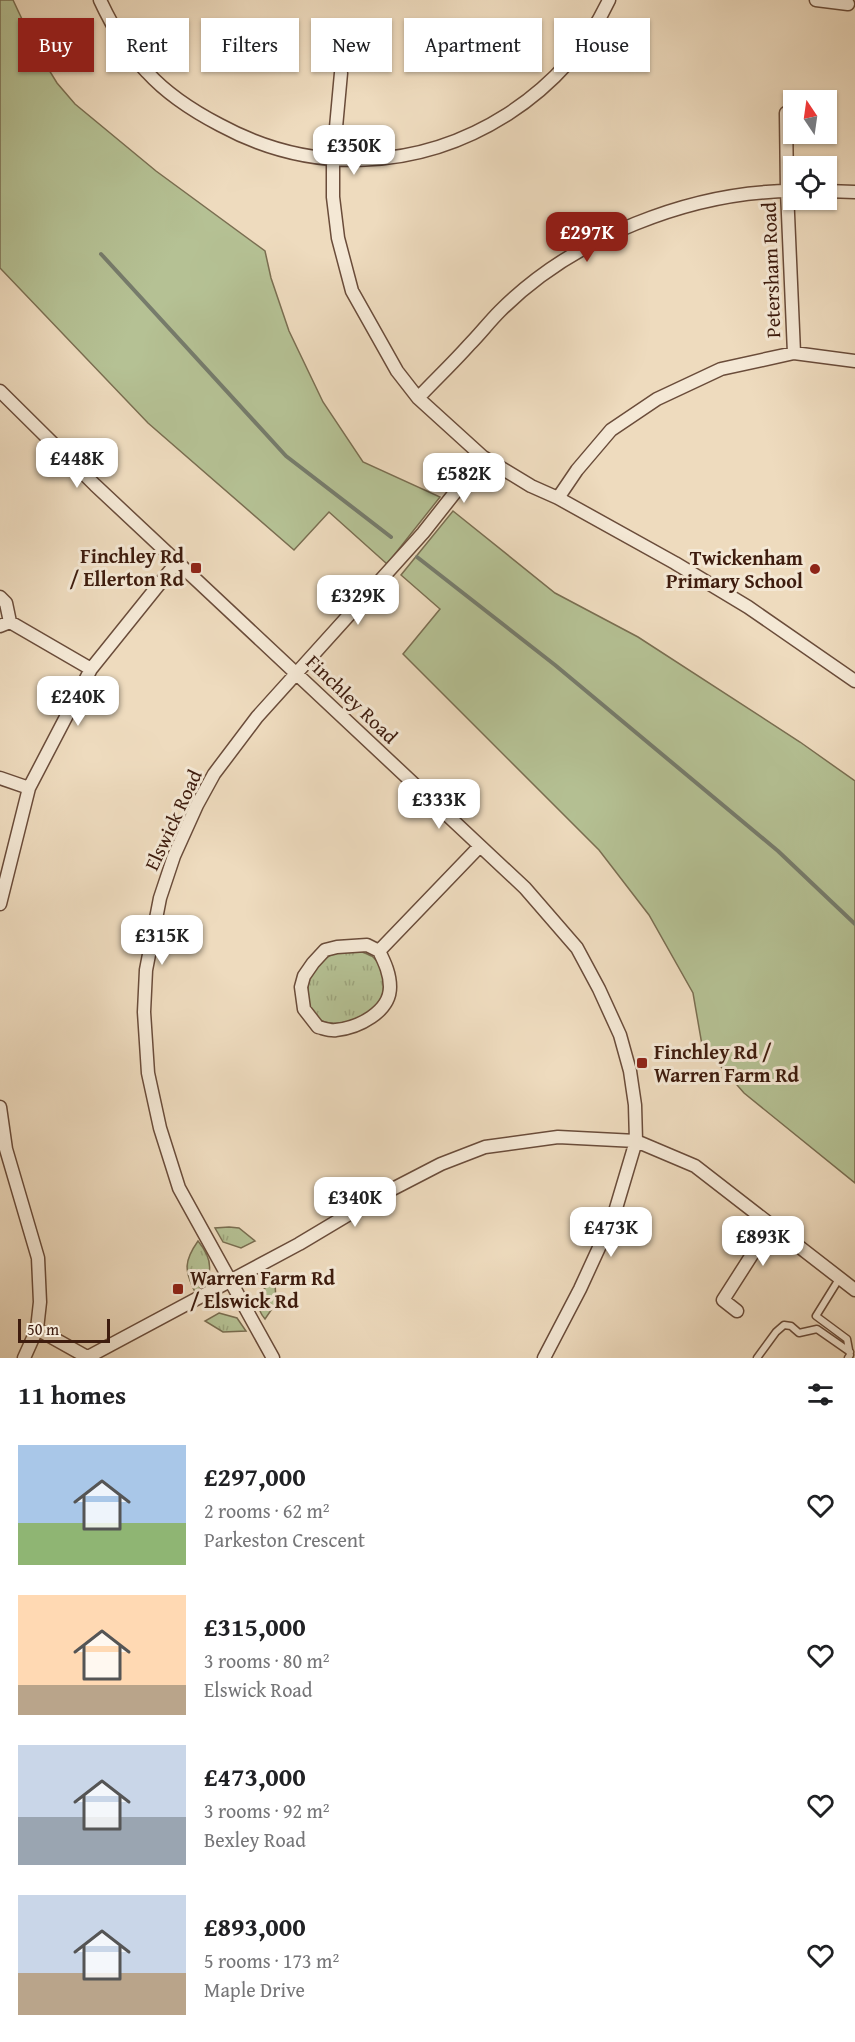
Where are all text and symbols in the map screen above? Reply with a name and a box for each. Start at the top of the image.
chip: Buy [18,18,94,72]
chip: Rent [106,18,189,72]
chip: Filters [201,18,299,72]
chip: New [311,18,392,72]
chip: Apartment [404,18,542,72]
chip: House [554,18,650,72]
north arrow [783,90,837,144]
map controls [783,90,837,210]
pin: £350K [312,125,396,176]
text: £350K [327,130,381,159]
button: locate [783,156,837,210]
street label: Petersham Road [754,201,787,339]
pin: £297K [545,212,629,263]
text: £297K [560,217,614,246]
pin: £448K [35,438,119,489]
text: £448K [50,443,104,472]
pin: £582K [422,453,506,504]
text: £582K [437,458,491,487]
place label: Finchley Rd / Ellerton Rd [70,541,185,593]
place label: Twickenham Primary School [666,543,803,595]
marker: Finchley Rd / Ellerton Rd [189,561,203,575]
marker: Twickenham Primary School [808,562,822,576]
pin: £329K [316,575,400,626]
text: £329K [331,580,385,609]
street label: Finchley Road [300,647,405,750]
pin: £240K [36,676,120,727]
text: £240K [51,681,105,710]
street label: Elswick Road [136,764,209,875]
pin: £333K [397,779,481,830]
text: £333K [412,784,466,813]
pin: £315K [120,915,204,966]
text: £315K [135,920,189,949]
place label: Finchley Rd / Warren Farm Rd [654,1037,800,1089]
marker: Finchley Rd / Warren Farm Rd [635,1056,649,1070]
pin: £340K [313,1177,397,1228]
text: £340K [328,1182,382,1211]
pin: £473K [569,1207,653,1258]
text: £473K [584,1212,638,1241]
pin: £893K [721,1216,805,1267]
text: £893K [736,1221,790,1250]
place label: Warren Farm Rd / Elswick Rd [190,1263,336,1315]
marker: Warren Farm Rd / Elswick Rd [171,1282,185,1296]
scale bar [18,1316,110,1344]
text: 50 m [27,1317,59,1341]
text: 11 homes [18,1375,126,1414]
icon: filters [804,1378,837,1411]
text: £297,000 [204,1457,306,1496]
icon: home [66,1469,138,1541]
icon: heart [804,1489,837,1522]
text: 2 rooms · 62 m² [204,1496,330,1525]
text: Parkeston Crescent [204,1525,365,1554]
text: £315,000 [204,1607,306,1646]
icon: home [66,1619,138,1691]
icon: heart [804,1639,837,1672]
text: 3 rooms · 80 m² [204,1646,330,1675]
text: Elswick Road [204,1675,312,1704]
text: £473,000 [204,1757,306,1796]
icon: home [66,1769,138,1841]
icon: heart [804,1789,837,1822]
text: 3 rooms · 92 m² [204,1796,330,1825]
text: Bexley Road [204,1825,306,1854]
text: £893,000 [204,1907,306,1946]
icon: home [66,1919,138,1991]
icon: heart [804,1939,837,1972]
text: 5 rooms · 173 m² [204,1946,339,1975]
text: Maple Drive [204,1975,305,2004]

